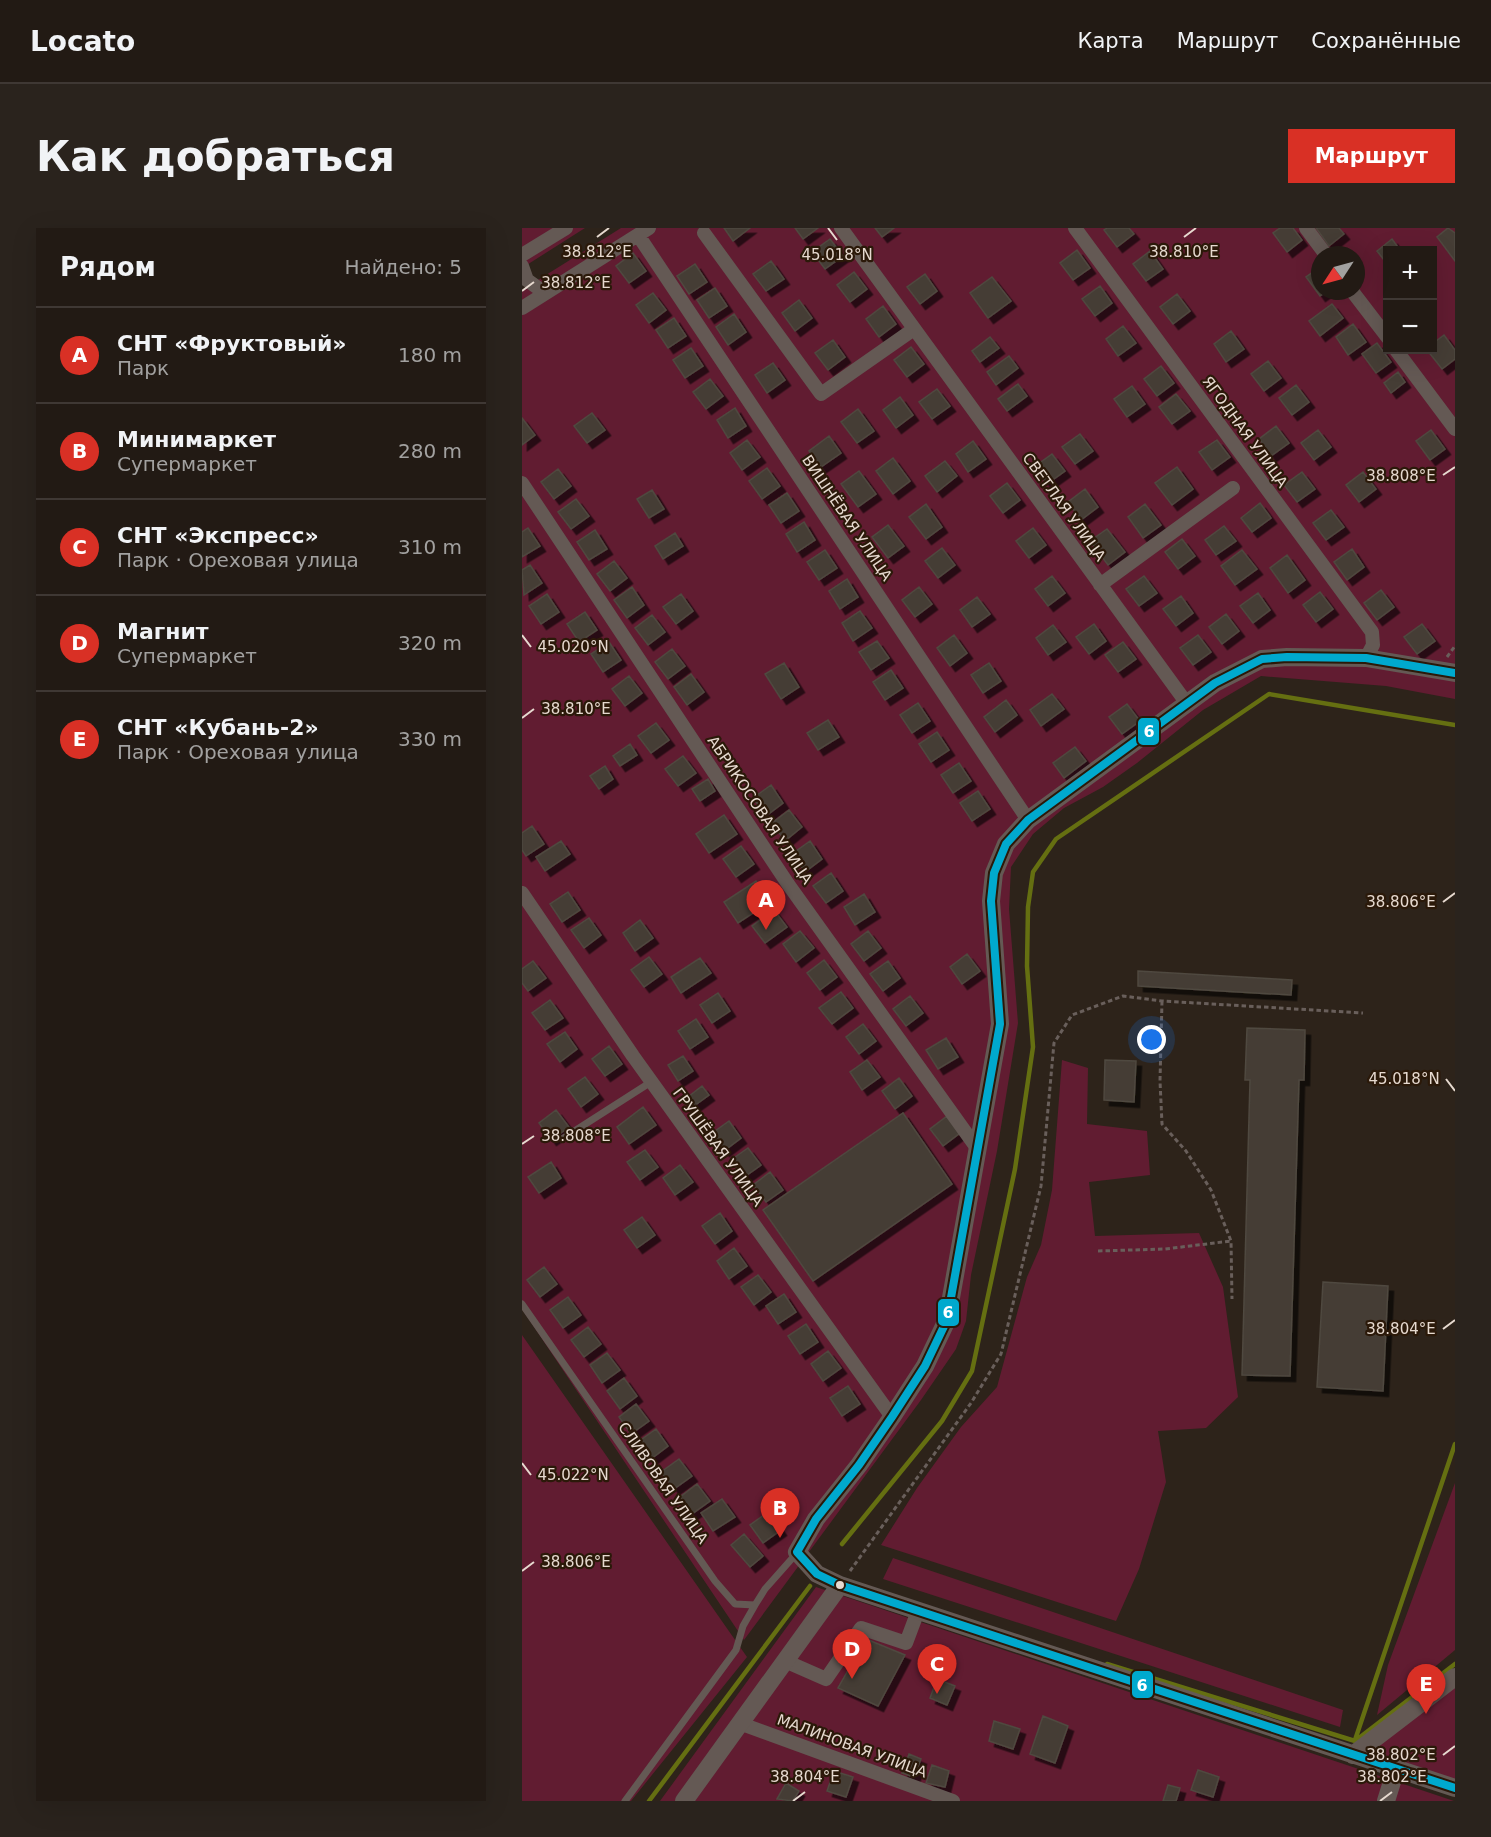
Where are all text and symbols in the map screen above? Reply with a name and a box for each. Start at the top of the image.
text: Locato [30,25,135,58]
text: Карта [1078,29,1144,53]
text: Маршрут [1177,29,1278,53]
text: Сохранённые [1311,29,1461,53]
button: Маршрут [1288,129,1455,183]
text: Как добраться [36,132,395,181]
text: 38.812°E [562,243,632,261]
text: 38.810°E [1149,243,1219,261]
text: 45.018°N [801,246,873,264]
north arrow [1311,246,1365,300]
map controls [1383,246,1437,354]
button: + [1383,246,1437,300]
text: Рядом [60,252,156,282]
text: Найдено: 5 [344,255,462,279]
text: 38.812°E [541,274,611,292]
button: − [1383,300,1437,354]
text: СНТ «Фруктовый» [117,331,347,356]
text: A [72,343,87,367]
text: 180 m [398,343,462,367]
text: Парк [117,356,169,380]
street label: ЯГОДНАЯ УЛИЦА [1199,373,1292,492]
text: Минимаркет [117,427,276,452]
text: B [72,439,87,463]
text: 280 m [398,439,462,463]
street label: СВЕТЛАЯ УЛИЦА [1019,449,1110,565]
street label: ВИШНЁВАЯ УЛИЦА [798,451,897,585]
text: Супермаркет [117,452,257,476]
text: 38.808°E [1366,467,1436,485]
text: СНТ «Экспресс» [117,523,319,548]
text: C [72,535,87,559]
text: 310 m [398,535,462,559]
text: Парк · Ореховая улица [117,548,359,572]
text: Магнит [117,619,209,644]
text: D [71,631,88,655]
text: 320 m [398,631,462,655]
text: 45.020°N [537,638,609,656]
text: Супермаркет [117,644,257,668]
text: 38.810°E [541,700,611,718]
text: СНТ «Кубань-2» [117,715,319,740]
line badge: 6 [1137,717,1160,746]
text: 6 [1143,722,1155,741]
text: E [73,727,86,751]
text: 330 m [398,727,462,751]
street label: АБРИКОСОВАЯ УЛИЦА [704,732,817,888]
text: Парк · Ореховая улица [117,740,359,764]
pin: A [746,880,786,930]
text: 38.806°E [1366,893,1436,911]
your location [1137,1025,1166,1054]
text: 45.018°N [1368,1070,1440,1088]
street label: ГРУШЁВАЯ УЛИЦА [669,1084,768,1210]
text: 38.808°E [541,1127,611,1145]
line badge: 6 [937,1298,960,1327]
text: 6 [942,1303,954,1322]
text: 38.804°E [1366,1320,1436,1338]
street label: СЛИВОВАЯ УЛИЦА [614,1419,712,1548]
text: 45.022°N [537,1466,609,1484]
pin: B [760,1488,800,1538]
text: 38.806°E [541,1553,611,1571]
unlabelled marker [834,1579,846,1591]
pin: D [832,1630,872,1679]
pin: C [918,1644,956,1694]
pin: E [1406,1664,1446,1714]
line badge: 6 [1131,1670,1154,1699]
text: 6 [1136,1676,1148,1695]
street label: МАЛИНОВАЯ УЛИЦА [775,1711,930,1782]
text: 38.802°E [1366,1746,1436,1764]
text: 38.804°E [770,1768,840,1786]
text: 38.802°E [1357,1768,1427,1786]

